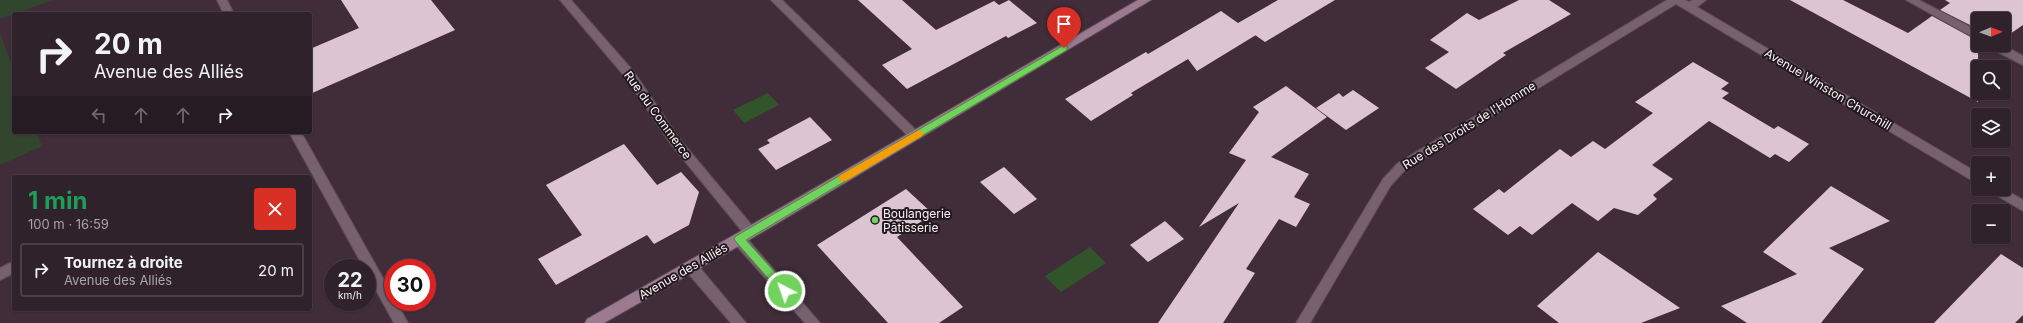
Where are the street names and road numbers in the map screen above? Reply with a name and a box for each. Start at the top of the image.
street label: Avenue Winston Churchill [1762,45,1894,133]
street label: Rue du Commerce [621,68,695,162]
street label: Rue des Droits de l'Homme [1400,78,1538,172]
street label: Avenue des Alliés [636,240,730,302]

